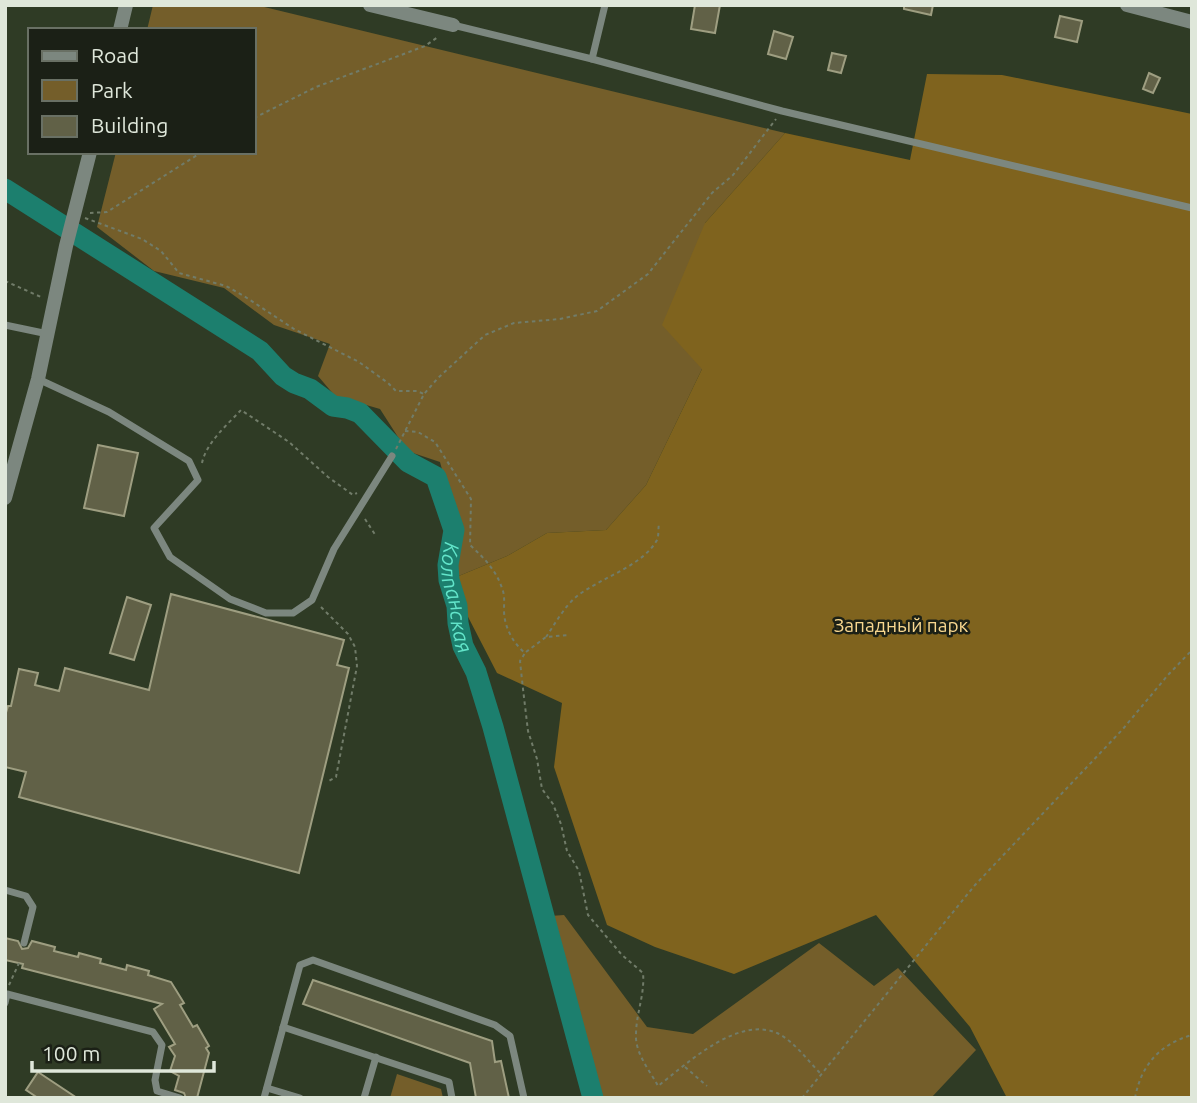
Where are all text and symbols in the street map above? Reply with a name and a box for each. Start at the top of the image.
legend [28,28,256,154]
text: Road [91,43,139,67]
text: Park [91,78,133,102]
text: Building [91,113,168,137]
water label: Колпанская [437,541,478,657]
park label: Западный парк [834,614,969,636]
scale bar [32,1030,214,1074]
text: 100 m [42,1041,100,1065]

